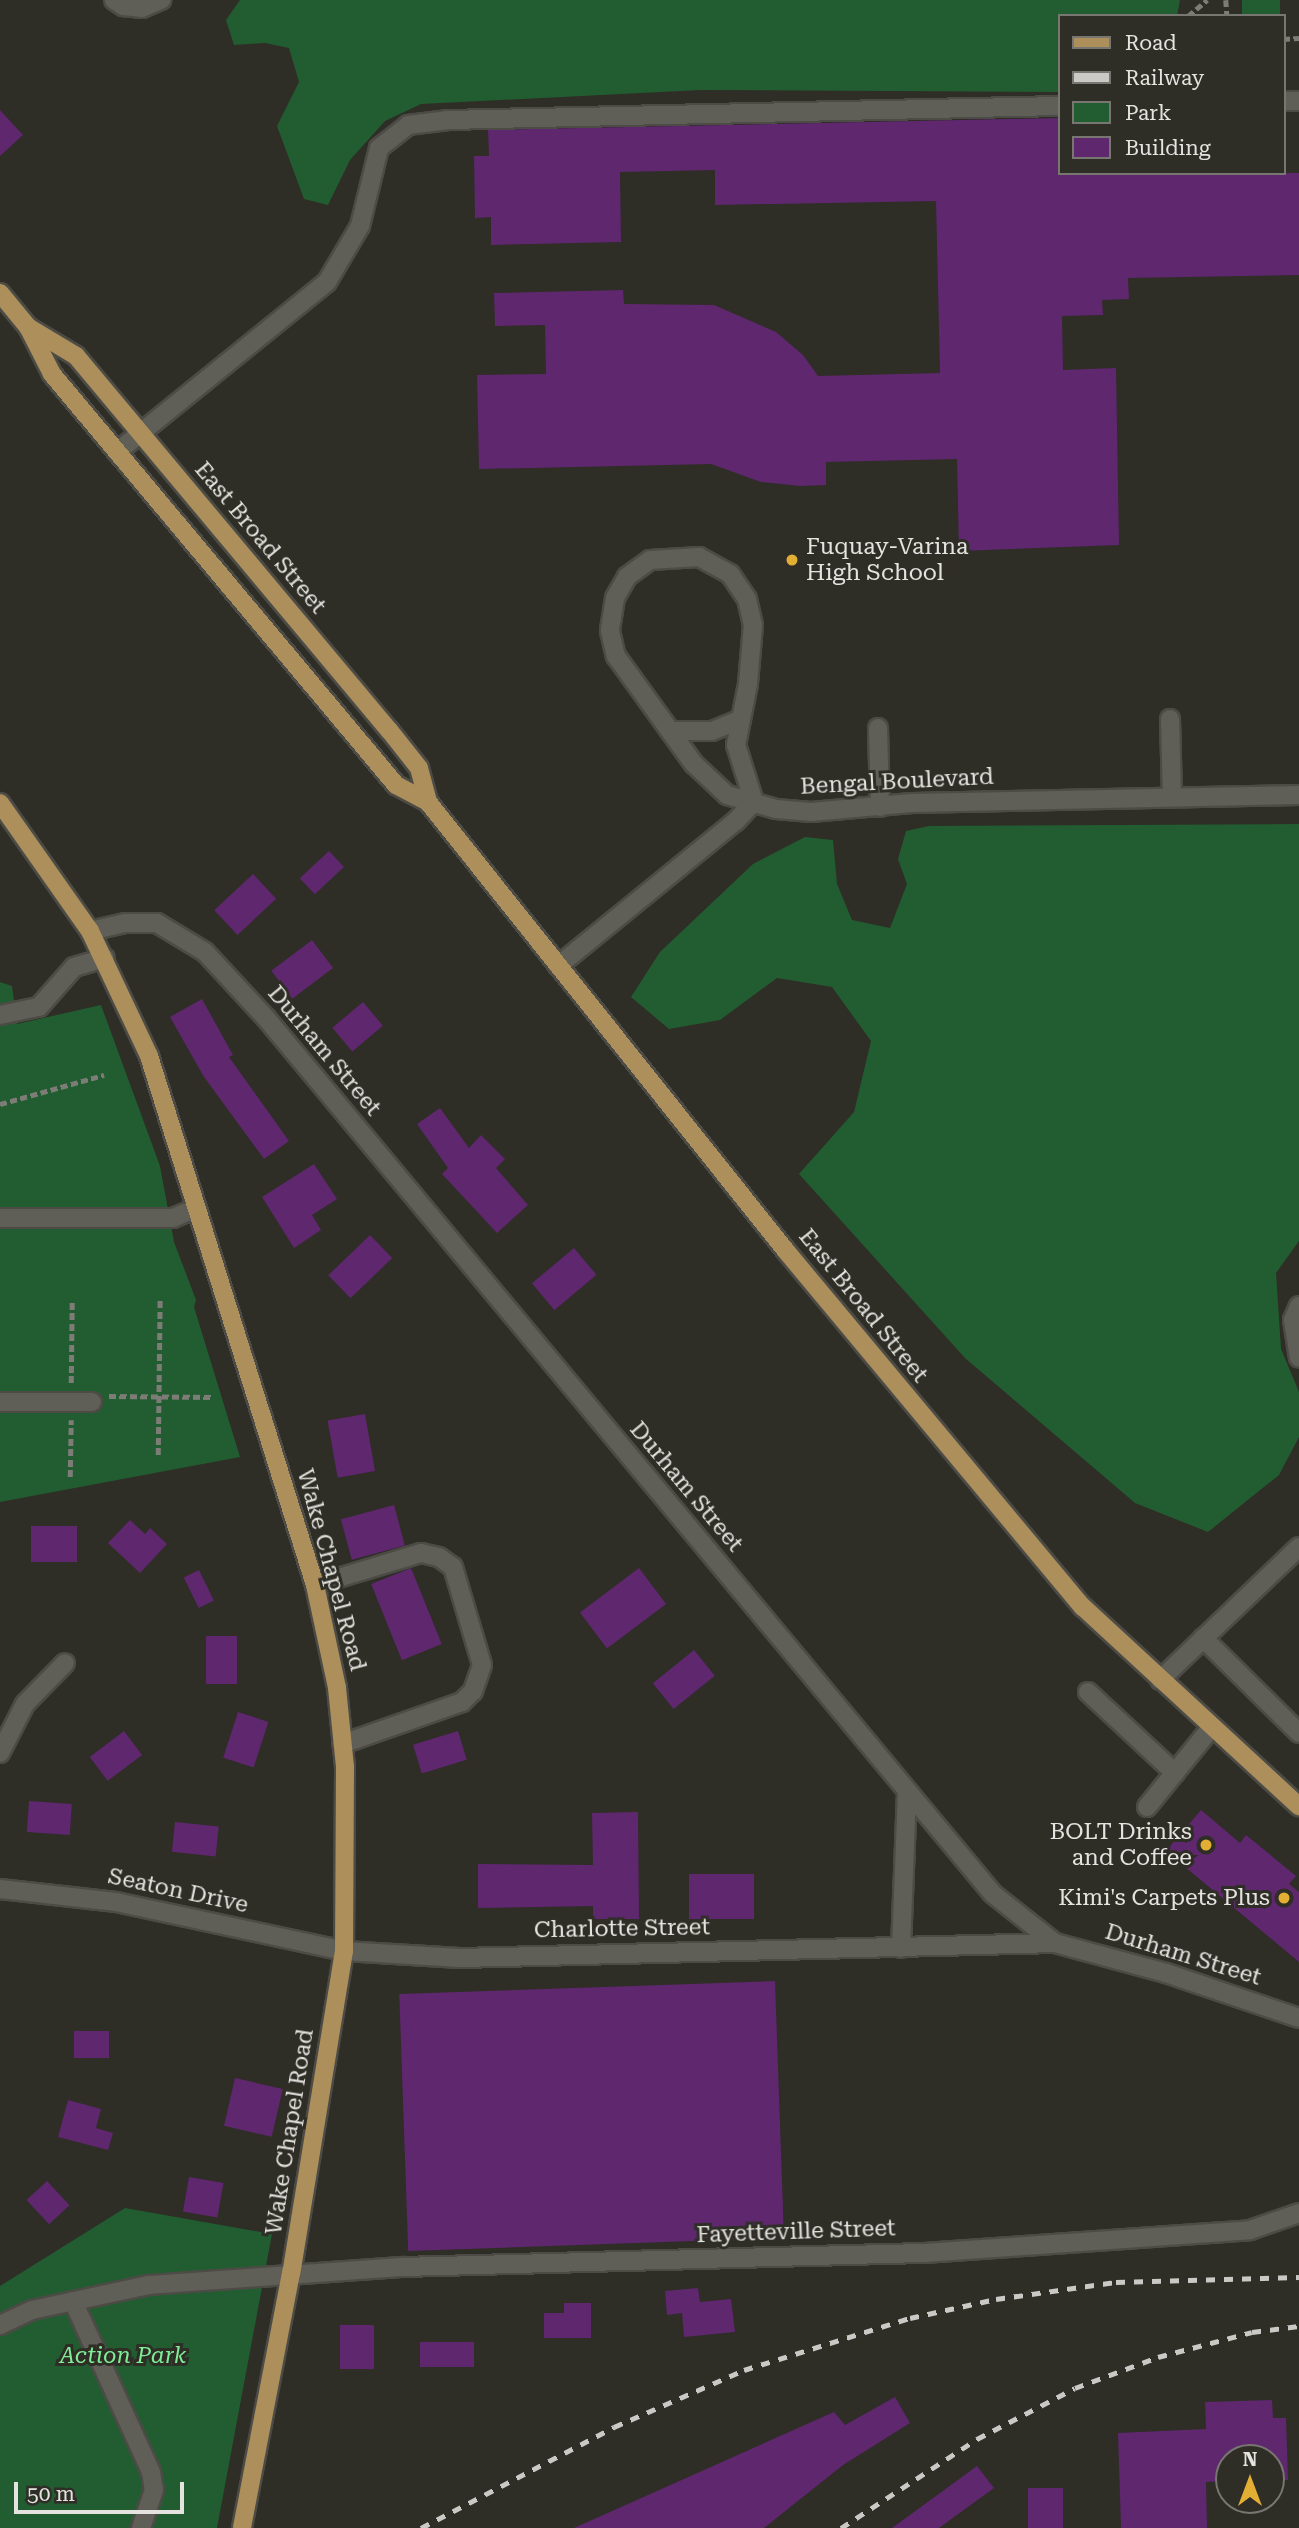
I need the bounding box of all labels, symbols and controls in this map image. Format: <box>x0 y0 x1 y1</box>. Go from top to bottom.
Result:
legend <box>1058 14 1285 175</box>
text: Road <box>1125 31 1177 55</box>
text: Railway <box>1125 66 1204 90</box>
text: Park <box>1125 101 1171 125</box>
text: Building <box>1125 136 1211 160</box>
street label: East Broad Street <box>188 456 332 620</box>
place label: Fuquay-Varina High School <box>806 533 969 587</box>
marker: Fuquay-Varina High School <box>784 552 800 568</box>
street label: Bengal Boulevard <box>799 763 995 801</box>
street label: Durham Street <box>261 980 387 1122</box>
street label: East Broad Street <box>793 1224 933 1388</box>
street label: Durham Street <box>623 1416 749 1558</box>
street label: Wake Chapel Road <box>291 1466 371 1674</box>
place label: BOLT Drinks and Coffee <box>1050 1818 1192 1872</box>
marker: BOLT Drinks and Coffee <box>1198 1837 1214 1853</box>
street label: Seaton Drive <box>105 1863 251 1919</box>
place label: Kimi's Carpets Plus <box>1058 1884 1270 1912</box>
marker: Kimi's Carpets Plus <box>1276 1890 1292 1906</box>
street label: Charlotte Street <box>534 1914 710 1944</box>
street label: Durham Street <box>1102 1918 1264 1992</box>
street label: Wake Chapel Road <box>260 2027 320 2237</box>
street label: Fayetteville Street <box>696 2215 896 2249</box>
park label: Action Park <box>60 2342 186 2370</box>
north arrow <box>1215 2444 1285 2514</box>
text: N <box>1243 2448 1257 2471</box>
scale bar <box>18 2468 187 2512</box>
text: 50 m <box>27 2482 75 2506</box>

